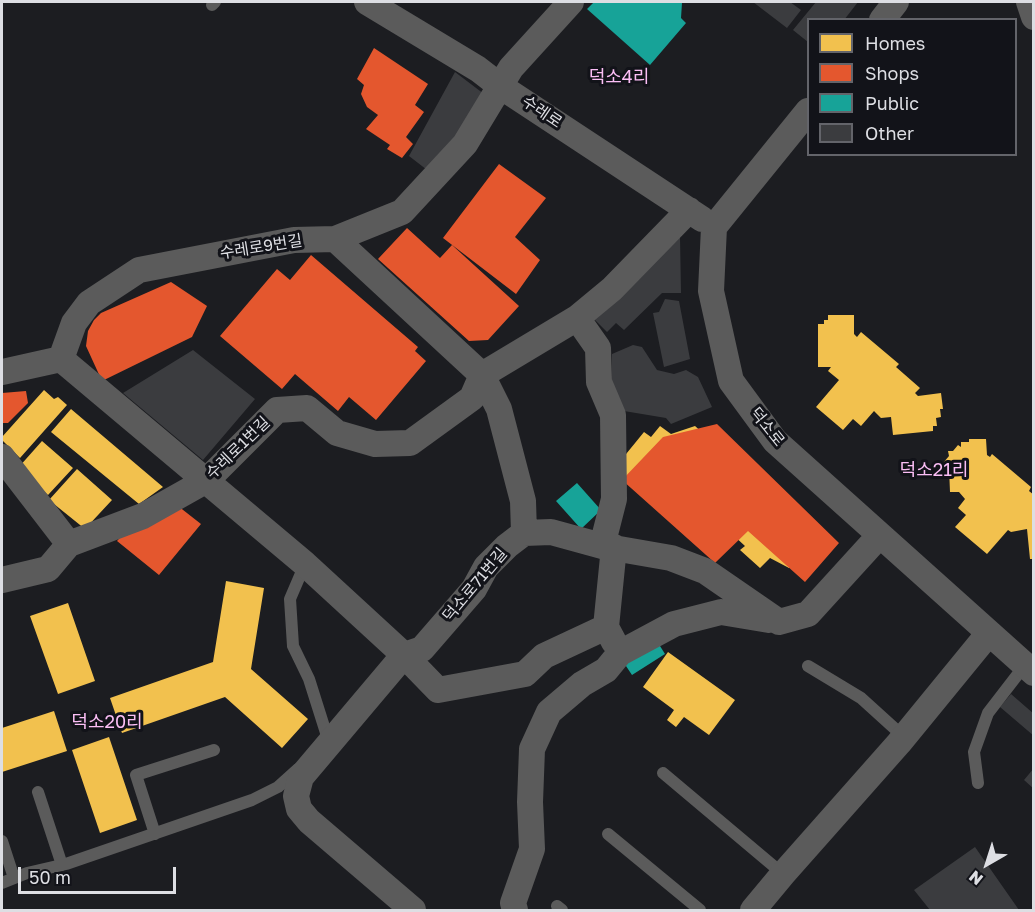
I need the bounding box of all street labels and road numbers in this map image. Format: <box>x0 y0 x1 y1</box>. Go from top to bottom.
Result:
street label: 수레로 <box>518 92 566 132</box>
street label: 수레로9번길 <box>218 231 304 263</box>
street label: 덕소로 <box>746 404 788 450</box>
street label: 수레로1번길 <box>202 413 274 483</box>
street label: 덕소로71번길 <box>439 544 511 626</box>

